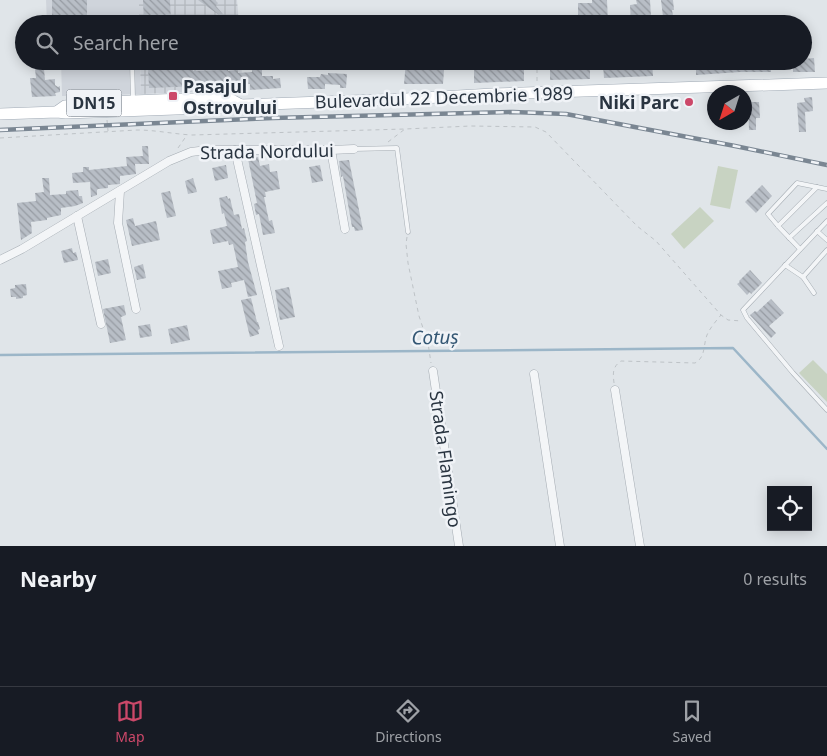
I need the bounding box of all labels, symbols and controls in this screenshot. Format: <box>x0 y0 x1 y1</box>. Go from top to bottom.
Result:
search box <box>15 15 812 70</box>
icon: search <box>33 29 61 57</box>
text: Search here <box>73 30 179 56</box>
place label: Pasajul Ostrovului <box>183 74 277 119</box>
street label: Bulevardul 22 Decembrie 1989 <box>314 80 574 114</box>
north arrow <box>707 85 752 130</box>
road number: DN15 <box>66 90 122 116</box>
marker: Pasajul Ostrovului <box>167 90 179 102</box>
place label: Niki Parc <box>599 90 679 114</box>
marker: Niki Parc <box>683 96 695 108</box>
street label: Strada Nordului <box>200 138 334 164</box>
water label: Cotuș <box>411 324 459 350</box>
street label: Strada Flamingo <box>425 389 467 529</box>
map controls <box>767 486 812 531</box>
button: locate <box>767 486 812 531</box>
text: Nearby <box>20 565 96 593</box>
text: 0 results <box>743 568 807 590</box>
tab: Map <box>115 697 145 746</box>
tab: Directions <box>375 697 442 746</box>
tab: Saved <box>672 697 712 746</box>

